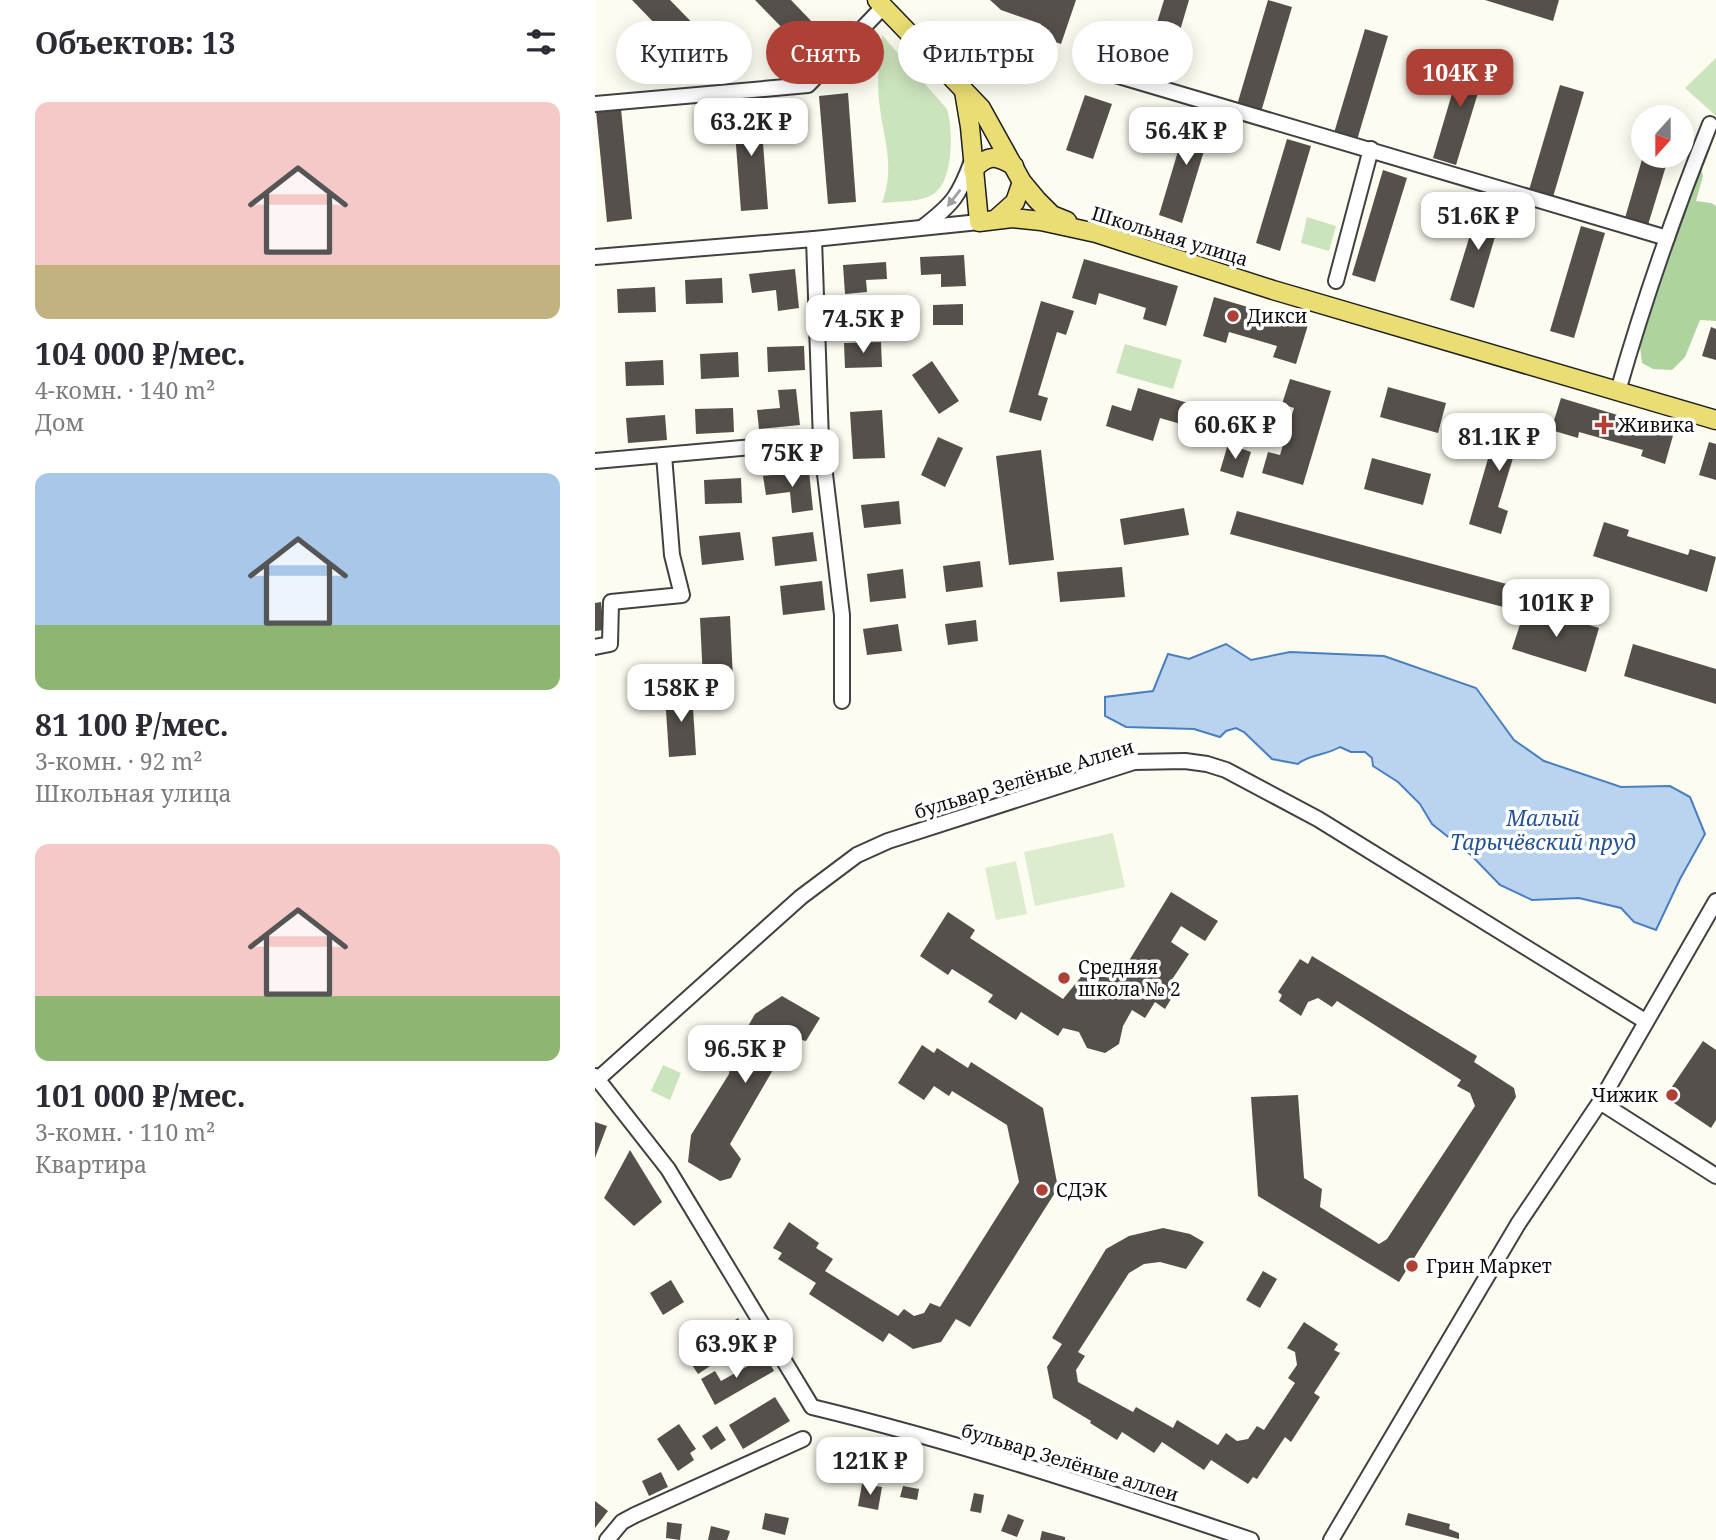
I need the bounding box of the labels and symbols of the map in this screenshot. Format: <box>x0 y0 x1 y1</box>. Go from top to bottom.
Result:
pin: 104K ₽ <box>1403 50 1517 109</box>
pin: 63.2K ₽ <box>686 99 816 158</box>
north arrow <box>1631 105 1694 168</box>
pin: 56.4K ₽ <box>1121 108 1251 167</box>
one-way arrow <box>947 189 962 207</box>
pin: 51.6K ₽ <box>1413 192 1543 252</box>
street label: Школьная улица <box>1089 200 1251 272</box>
pin: 74.5K ₽ <box>798 296 928 355</box>
place label: Дикси <box>1247 303 1308 329</box>
marker: Дикси <box>1225 308 1241 324</box>
pin: 60.6K ₽ <box>1170 402 1300 461</box>
place label: Живика <box>1617 412 1695 438</box>
pin: 81.1K ₽ <box>1434 414 1564 473</box>
marker: Живика <box>1596 417 1612 433</box>
pin: 75K ₽ <box>743 430 841 489</box>
pin: 101K ₽ <box>1499 580 1613 639</box>
pin: 158K ₽ <box>624 664 738 724</box>
street label: бульвар Зелёные Аллеи <box>911 733 1137 825</box>
water label: Малый Тарычёвский пруд <box>1450 804 1636 856</box>
place label: Средняя школа № 2 <box>1078 954 1181 1002</box>
marker: Средняя школа № 2 <box>1056 970 1072 986</box>
pin: 96.5K ₽ <box>680 1026 810 1085</box>
place label: Чижик <box>1592 1082 1659 1108</box>
marker: Чижик <box>1664 1087 1680 1103</box>
place label: СДЭК <box>1056 1177 1108 1203</box>
marker: СДЭК <box>1034 1182 1050 1198</box>
place label: Грин Маркет <box>1426 1253 1552 1279</box>
marker: Грин Маркет <box>1404 1258 1420 1274</box>
pin: 63.9K ₽ <box>671 1320 801 1380</box>
street label: бульвар Зелёные аллеи <box>958 1417 1182 1508</box>
pin: 121K ₽ <box>813 1438 927 1497</box>

